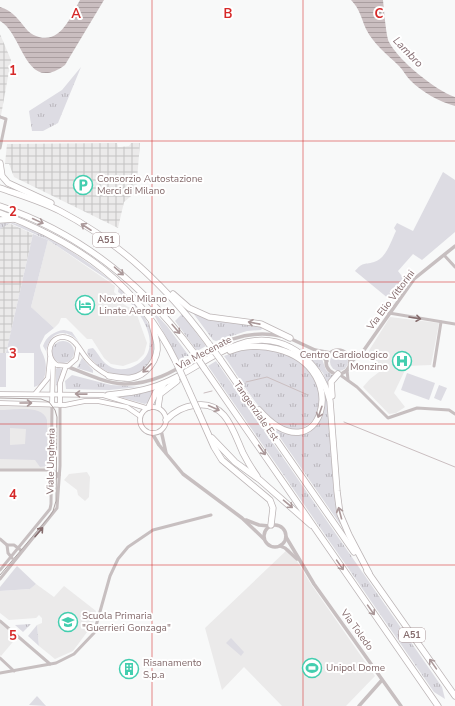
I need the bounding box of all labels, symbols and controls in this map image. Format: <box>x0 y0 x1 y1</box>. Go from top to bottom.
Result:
text: A <box>71 5 81 23</box>
text: B <box>224 5 233 23</box>
text: C <box>375 5 384 23</box>
water label: Lambro <box>390 33 426 71</box>
text: 1 <box>9 62 17 80</box>
place label: Consorzio Autostazione Merci di Milano <box>97 172 203 198</box>
parking icon: Consorzio Autostazione Merci di Milano <box>72 174 94 196</box>
text: 2 <box>9 203 17 221</box>
one-way arrow <box>32 218 44 226</box>
one-way arrow <box>80 222 91 231</box>
road number: A51 <box>93 233 119 247</box>
one-way arrow <box>113 266 124 275</box>
street label: Via Elio Vittorini <box>363 267 418 334</box>
place label: Novotel Milano Linate Aeroporto <box>99 292 175 318</box>
hotel icon: Novotel Milano Linate Aeroporto <box>74 294 96 316</box>
one-way arrow <box>408 314 421 322</box>
one-way arrow <box>248 318 261 326</box>
one-way arrow <box>172 324 181 335</box>
street label: Via Mecenate <box>173 333 234 374</box>
text: 3 <box>9 345 17 363</box>
place label: Centro Cardiologico Monzino <box>300 348 388 374</box>
hospital icon: Centro Cardiologico Monzino <box>391 350 413 372</box>
one-way arrow <box>143 362 153 372</box>
street label: Tangenziale Est <box>230 378 282 444</box>
one-way arrow <box>75 390 88 398</box>
one-way arrow <box>19 399 32 407</box>
one-way arrow <box>208 405 220 412</box>
one-way arrow <box>316 405 324 417</box>
street label: Viale Ungheria <box>43 428 59 495</box>
one-way arrow <box>258 445 266 456</box>
text: 4 <box>9 486 17 504</box>
one-way arrow <box>283 499 294 508</box>
one-way arrow <box>336 507 344 520</box>
one-way arrow <box>35 526 44 537</box>
one-way arrow <box>336 559 344 570</box>
one-way arrow <box>367 604 375 615</box>
street label: Via Toledo <box>337 606 377 654</box>
place label: Scuola Primaria "Guerrieri Gonzaga" <box>82 609 171 635</box>
school or university icon: Scuola Primaria "Guerrieri Gonzaga" <box>57 611 79 633</box>
text: 5 <box>9 627 17 645</box>
road number: A51 <box>399 628 425 642</box>
place label: Risanamento S.p.a <box>143 656 202 682</box>
sports icon: Unipol Dome <box>301 657 323 679</box>
building icon: Risanamento S.p.a <box>118 658 140 680</box>
one-way arrow <box>429 659 437 670</box>
place label: Unipol Dome <box>326 661 385 675</box>

